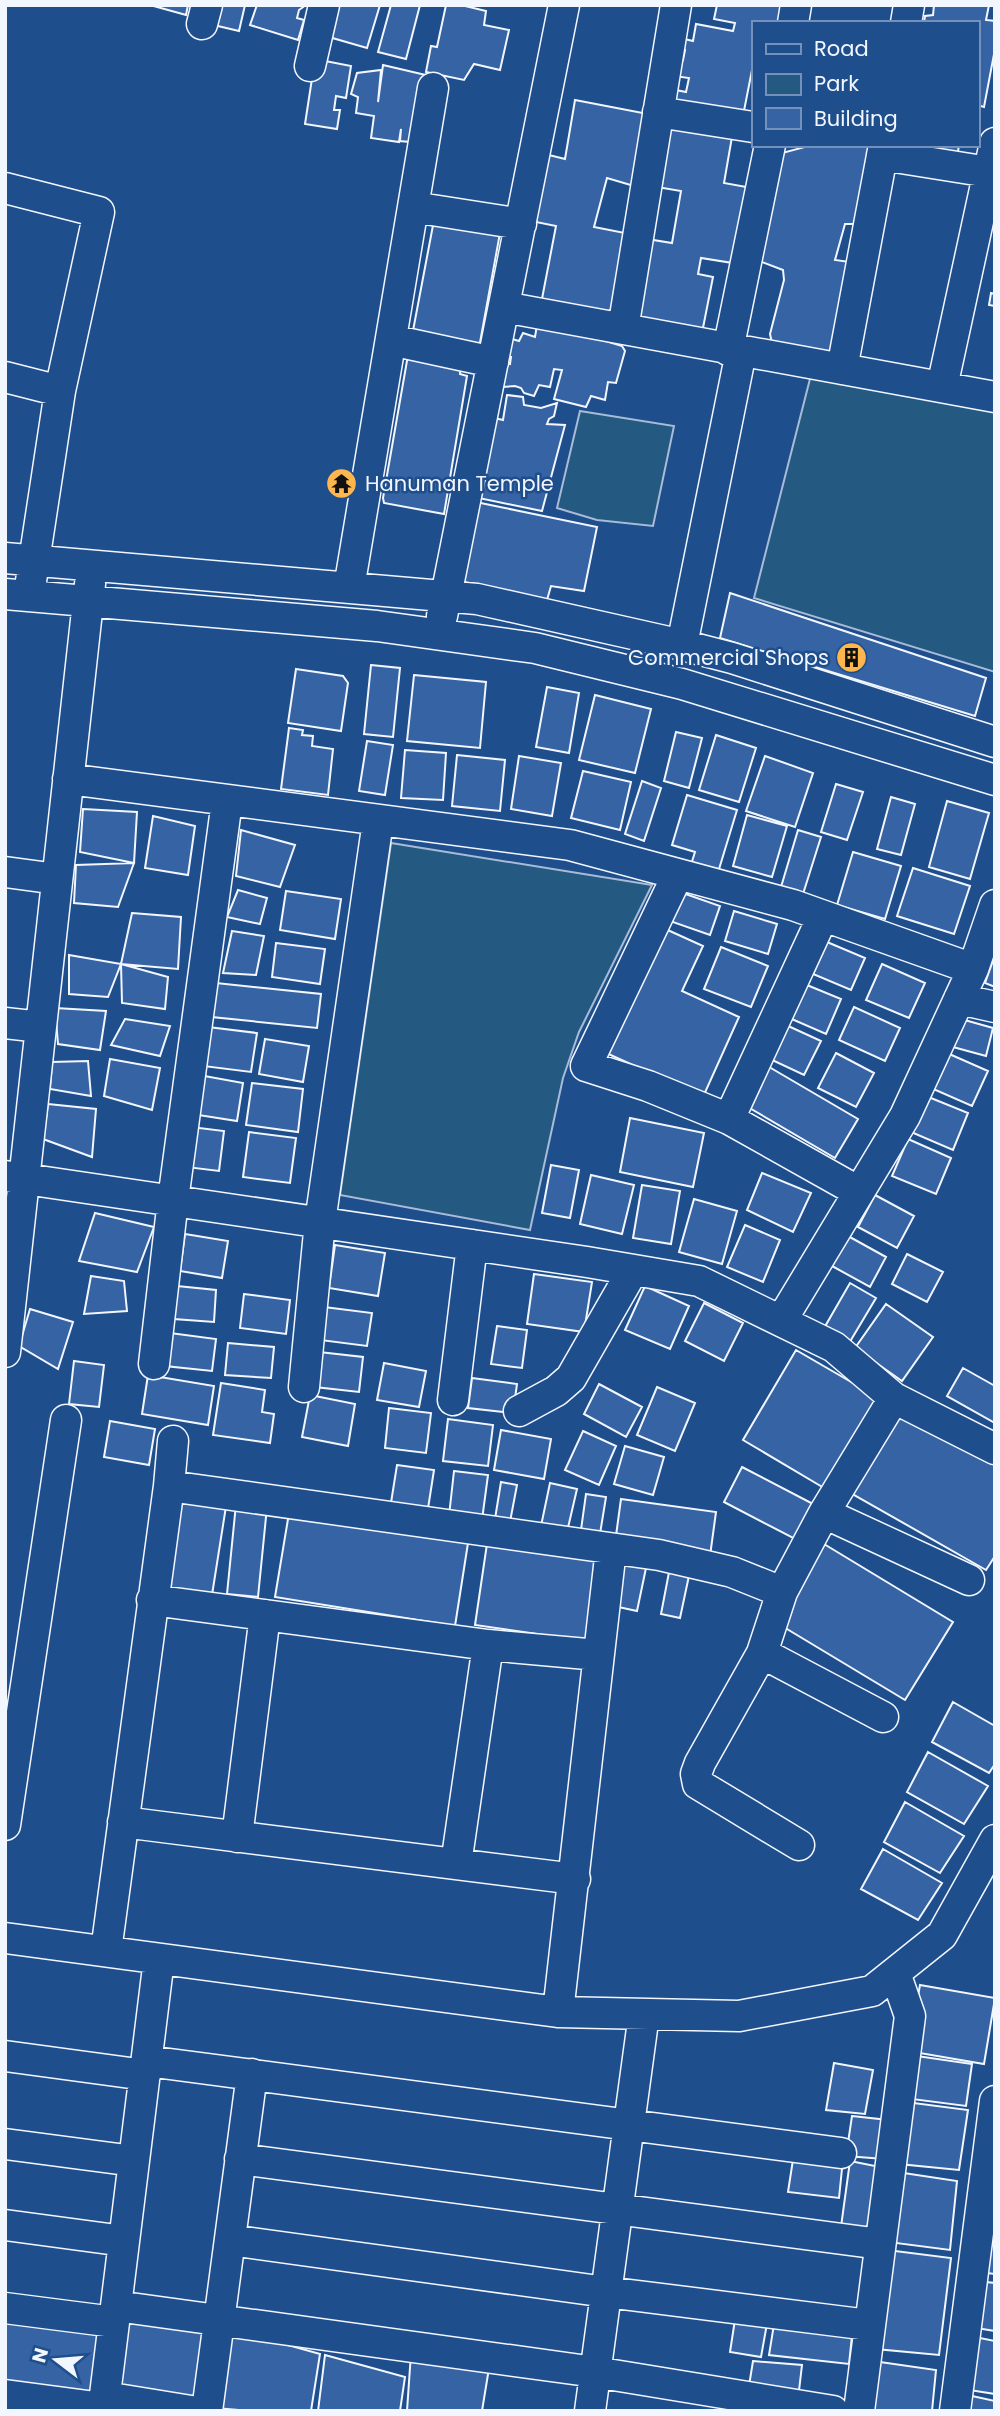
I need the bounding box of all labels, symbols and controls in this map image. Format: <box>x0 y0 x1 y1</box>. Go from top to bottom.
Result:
legend <box>752 21 979 147</box>
text: Road <box>814 34 869 63</box>
text: Park <box>814 69 859 98</box>
text: Building <box>814 104 898 133</box>
temple icon: Hanuman Temple <box>325 466 359 500</box>
place label: Hanuman Temple <box>365 469 554 498</box>
building icon: Commercial Shops <box>835 640 869 674</box>
place label: Commercial Shops <box>628 643 829 672</box>
north arrow <box>21 2325 91 2395</box>
text: N <box>25 2345 55 2366</box>

